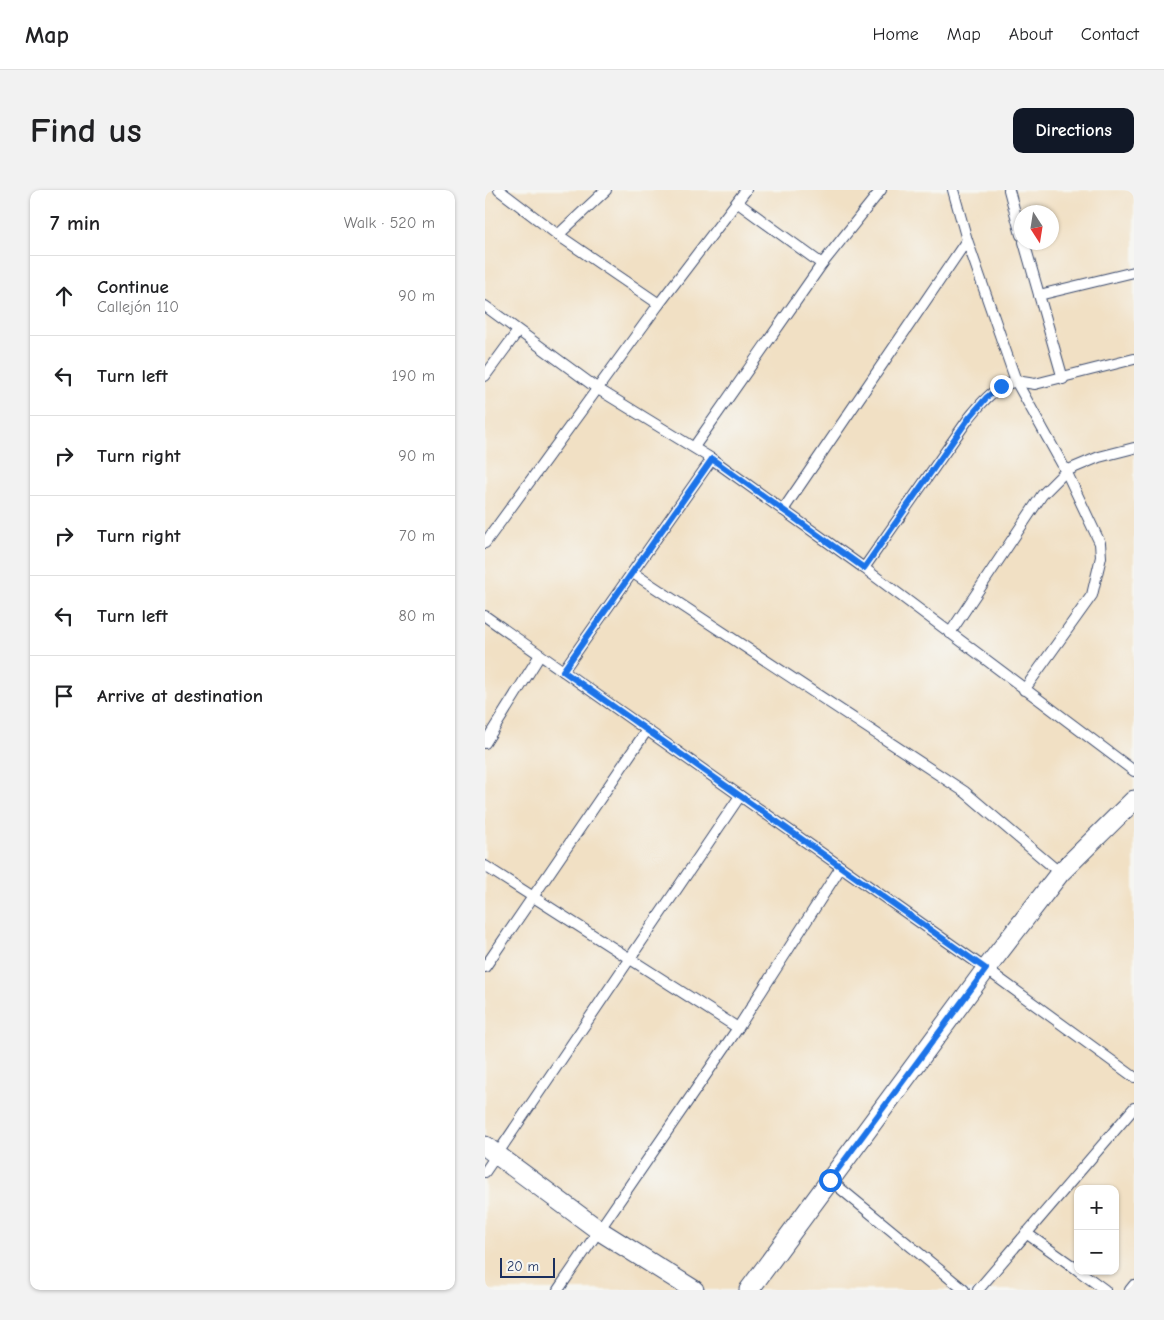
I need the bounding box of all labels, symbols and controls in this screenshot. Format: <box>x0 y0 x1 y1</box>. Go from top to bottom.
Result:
text: Map <box>25 21 69 49</box>
text: Home <box>872 24 919 45</box>
text: Map <box>947 24 981 45</box>
text: About <box>1009 24 1053 45</box>
text: Contact <box>1081 24 1139 45</box>
button: Directions <box>1013 108 1134 153</box>
text: Find us <box>30 110 142 151</box>
north arrow <box>1014 205 1059 250</box>
text: 7 min <box>50 211 100 235</box>
text: Walk · 520 m <box>344 214 435 232</box>
text: Continue <box>97 276 169 298</box>
icon: ahead <box>50 282 78 310</box>
text: 90 m <box>398 287 435 305</box>
text: Callejón 110 <box>97 298 179 316</box>
icon: left <box>50 362 78 390</box>
text: Turn left <box>97 365 168 387</box>
text: 190 m <box>392 367 435 385</box>
route end <box>990 375 1013 398</box>
icon: right <box>50 442 78 470</box>
text: Turn right <box>97 445 181 467</box>
text: 90 m <box>398 447 435 465</box>
icon: right <box>50 522 78 550</box>
text: Turn right <box>97 525 181 547</box>
text: 70 m <box>399 527 435 545</box>
icon: left <box>50 602 78 630</box>
text: Turn left <box>97 605 168 627</box>
text: 80 m <box>398 607 435 625</box>
icon: arrive <box>50 682 78 710</box>
text: Arrive at destination <box>97 685 263 707</box>
route start <box>819 1169 842 1192</box>
map controls <box>1074 1185 1119 1275</box>
button: + <box>1074 1185 1119 1230</box>
button: − <box>1074 1230 1119 1275</box>
scale bar <box>500 1255 555 1278</box>
text: 20 m <box>507 1258 539 1275</box>

